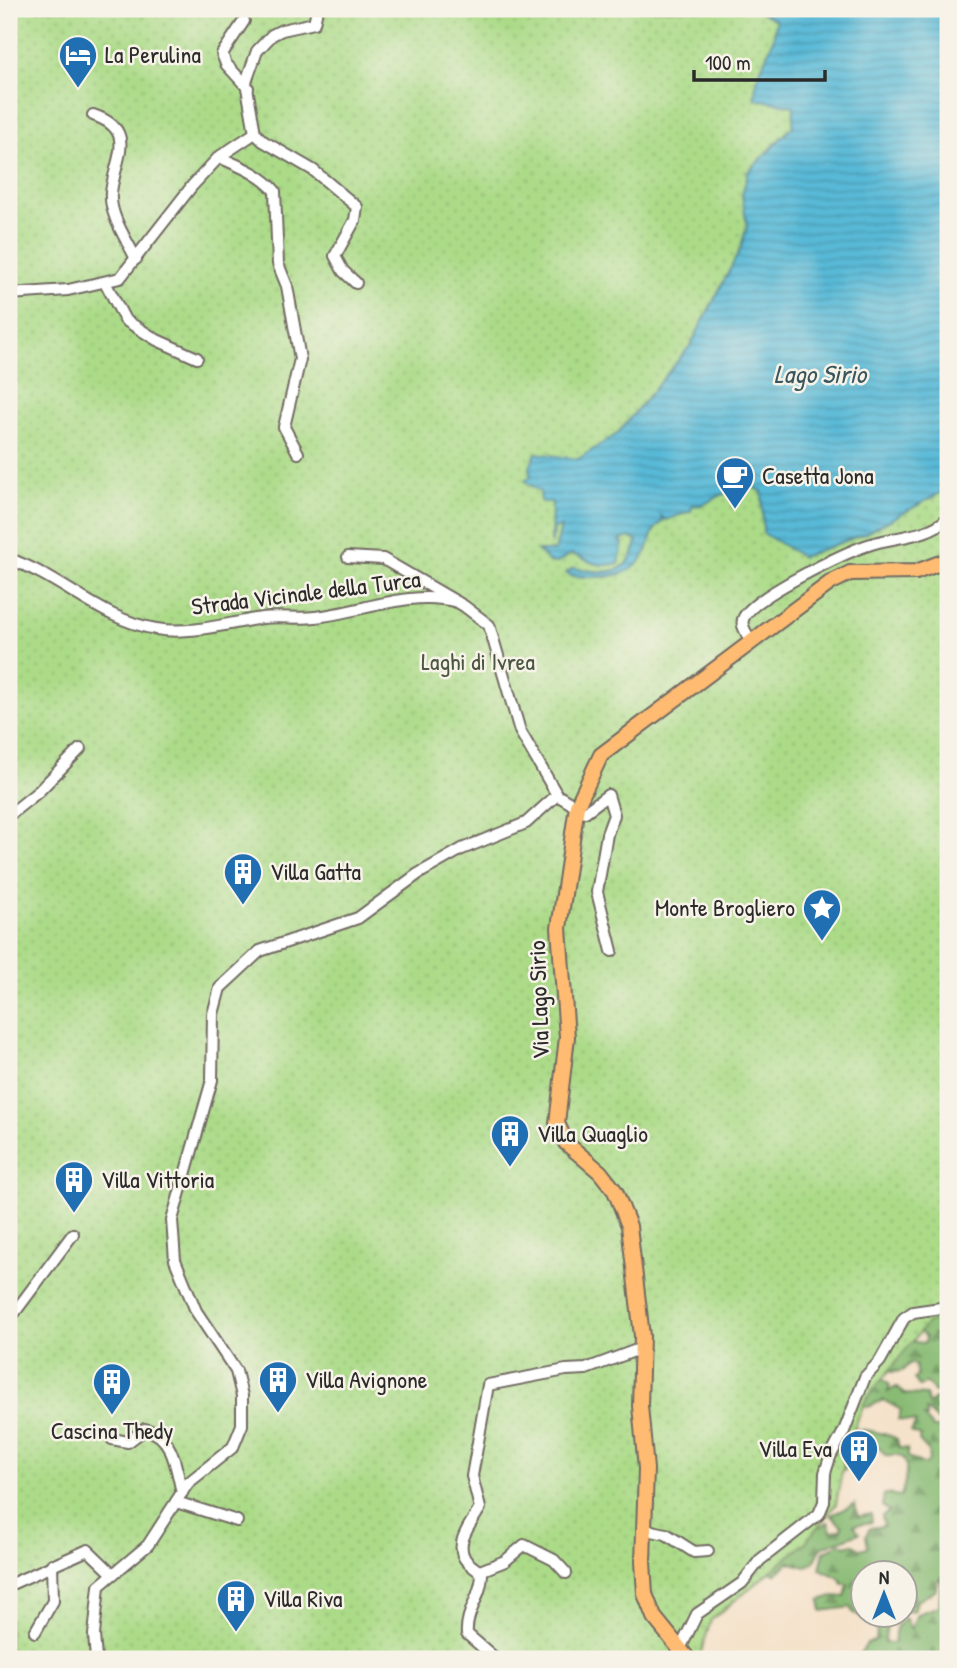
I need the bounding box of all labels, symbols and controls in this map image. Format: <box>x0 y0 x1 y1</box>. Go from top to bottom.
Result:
hotel icon: La Perulina <box>57 34 99 89</box>
place label: La Perulina <box>105 38 201 70</box>
scale bar <box>694 38 826 82</box>
text: 100 m <box>705 48 751 77</box>
water label: Lago Sirio <box>774 356 868 392</box>
cafe icon: Casetta Jona <box>714 455 756 510</box>
place label: Casetta Jona <box>762 459 874 491</box>
street label: Strada Vicinale della Turca <box>190 562 422 622</box>
park label: Laghi di Ivrea <box>421 645 535 677</box>
building icon: Villa Gatta <box>222 851 264 906</box>
place label: Villa Gatta <box>270 855 361 887</box>
place icon: Monte Brogliero <box>801 887 843 942</box>
place label: Monte Brogliero <box>655 891 795 923</box>
street label: Via Lago Sirio <box>520 940 556 1060</box>
building icon: Villa Quaglio <box>489 1113 531 1168</box>
place label: Villa Quaglio <box>537 1117 648 1149</box>
building icon: Villa Vittoria <box>53 1159 95 1214</box>
place label: Villa Vittoria <box>101 1163 214 1195</box>
building icon: Villa Avignone <box>257 1359 299 1414</box>
building icon: Cascina Thedy <box>91 1361 133 1416</box>
place label: Villa Avignone <box>305 1363 428 1395</box>
place label: Cascina Thedy <box>51 1414 173 1446</box>
building icon: Villa Eva <box>838 1428 880 1483</box>
place label: Villa Eva <box>758 1432 832 1464</box>
north arrow <box>848 1560 918 1630</box>
text: N <box>879 1564 889 1590</box>
building icon: Villa Riva <box>215 1578 257 1633</box>
place label: Villa Riva <box>263 1582 342 1614</box>

